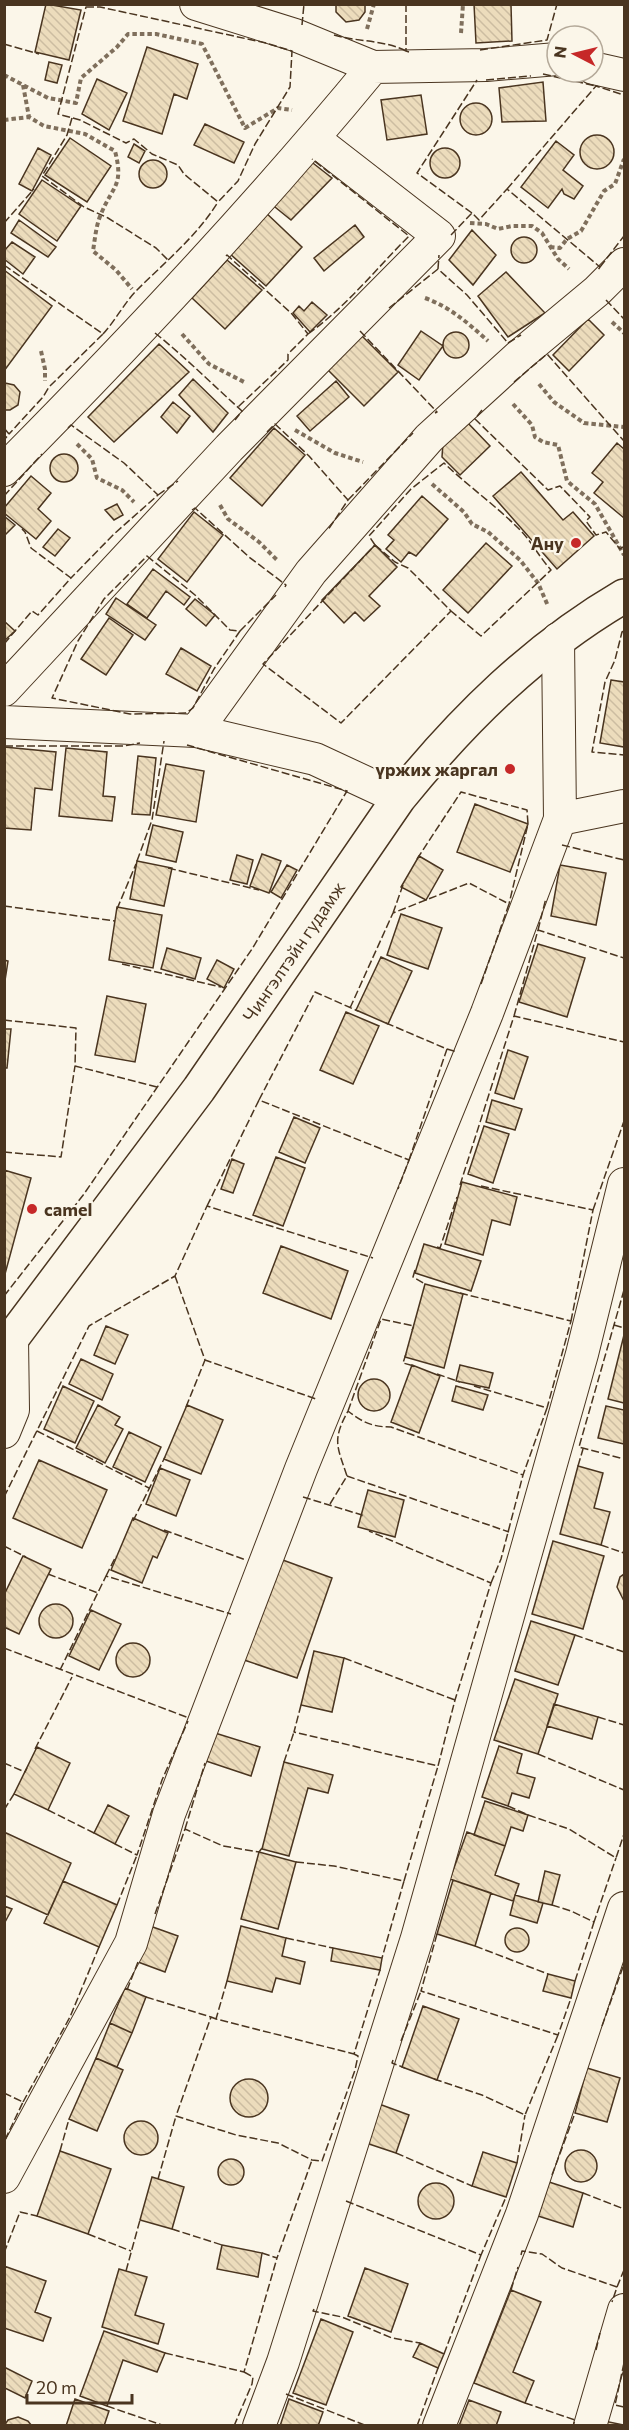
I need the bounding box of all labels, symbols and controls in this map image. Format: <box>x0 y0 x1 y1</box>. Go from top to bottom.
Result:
north arrow <box>545 24 605 84</box>
text: N <box>549 45 570 59</box>
place label: Ану <box>531 532 564 554</box>
marker: Ану <box>569 536 583 550</box>
place label: үржих жаргал <box>375 758 498 780</box>
marker: үржих жаргал <box>503 762 517 776</box>
street label: Чингэлтэйн гудамж <box>238 877 349 1026</box>
place label: camel <box>44 1198 92 1220</box>
marker: camel <box>25 1202 39 1216</box>
scale bar <box>27 2367 132 2405</box>
text: 20 m <box>36 2376 77 2398</box>

